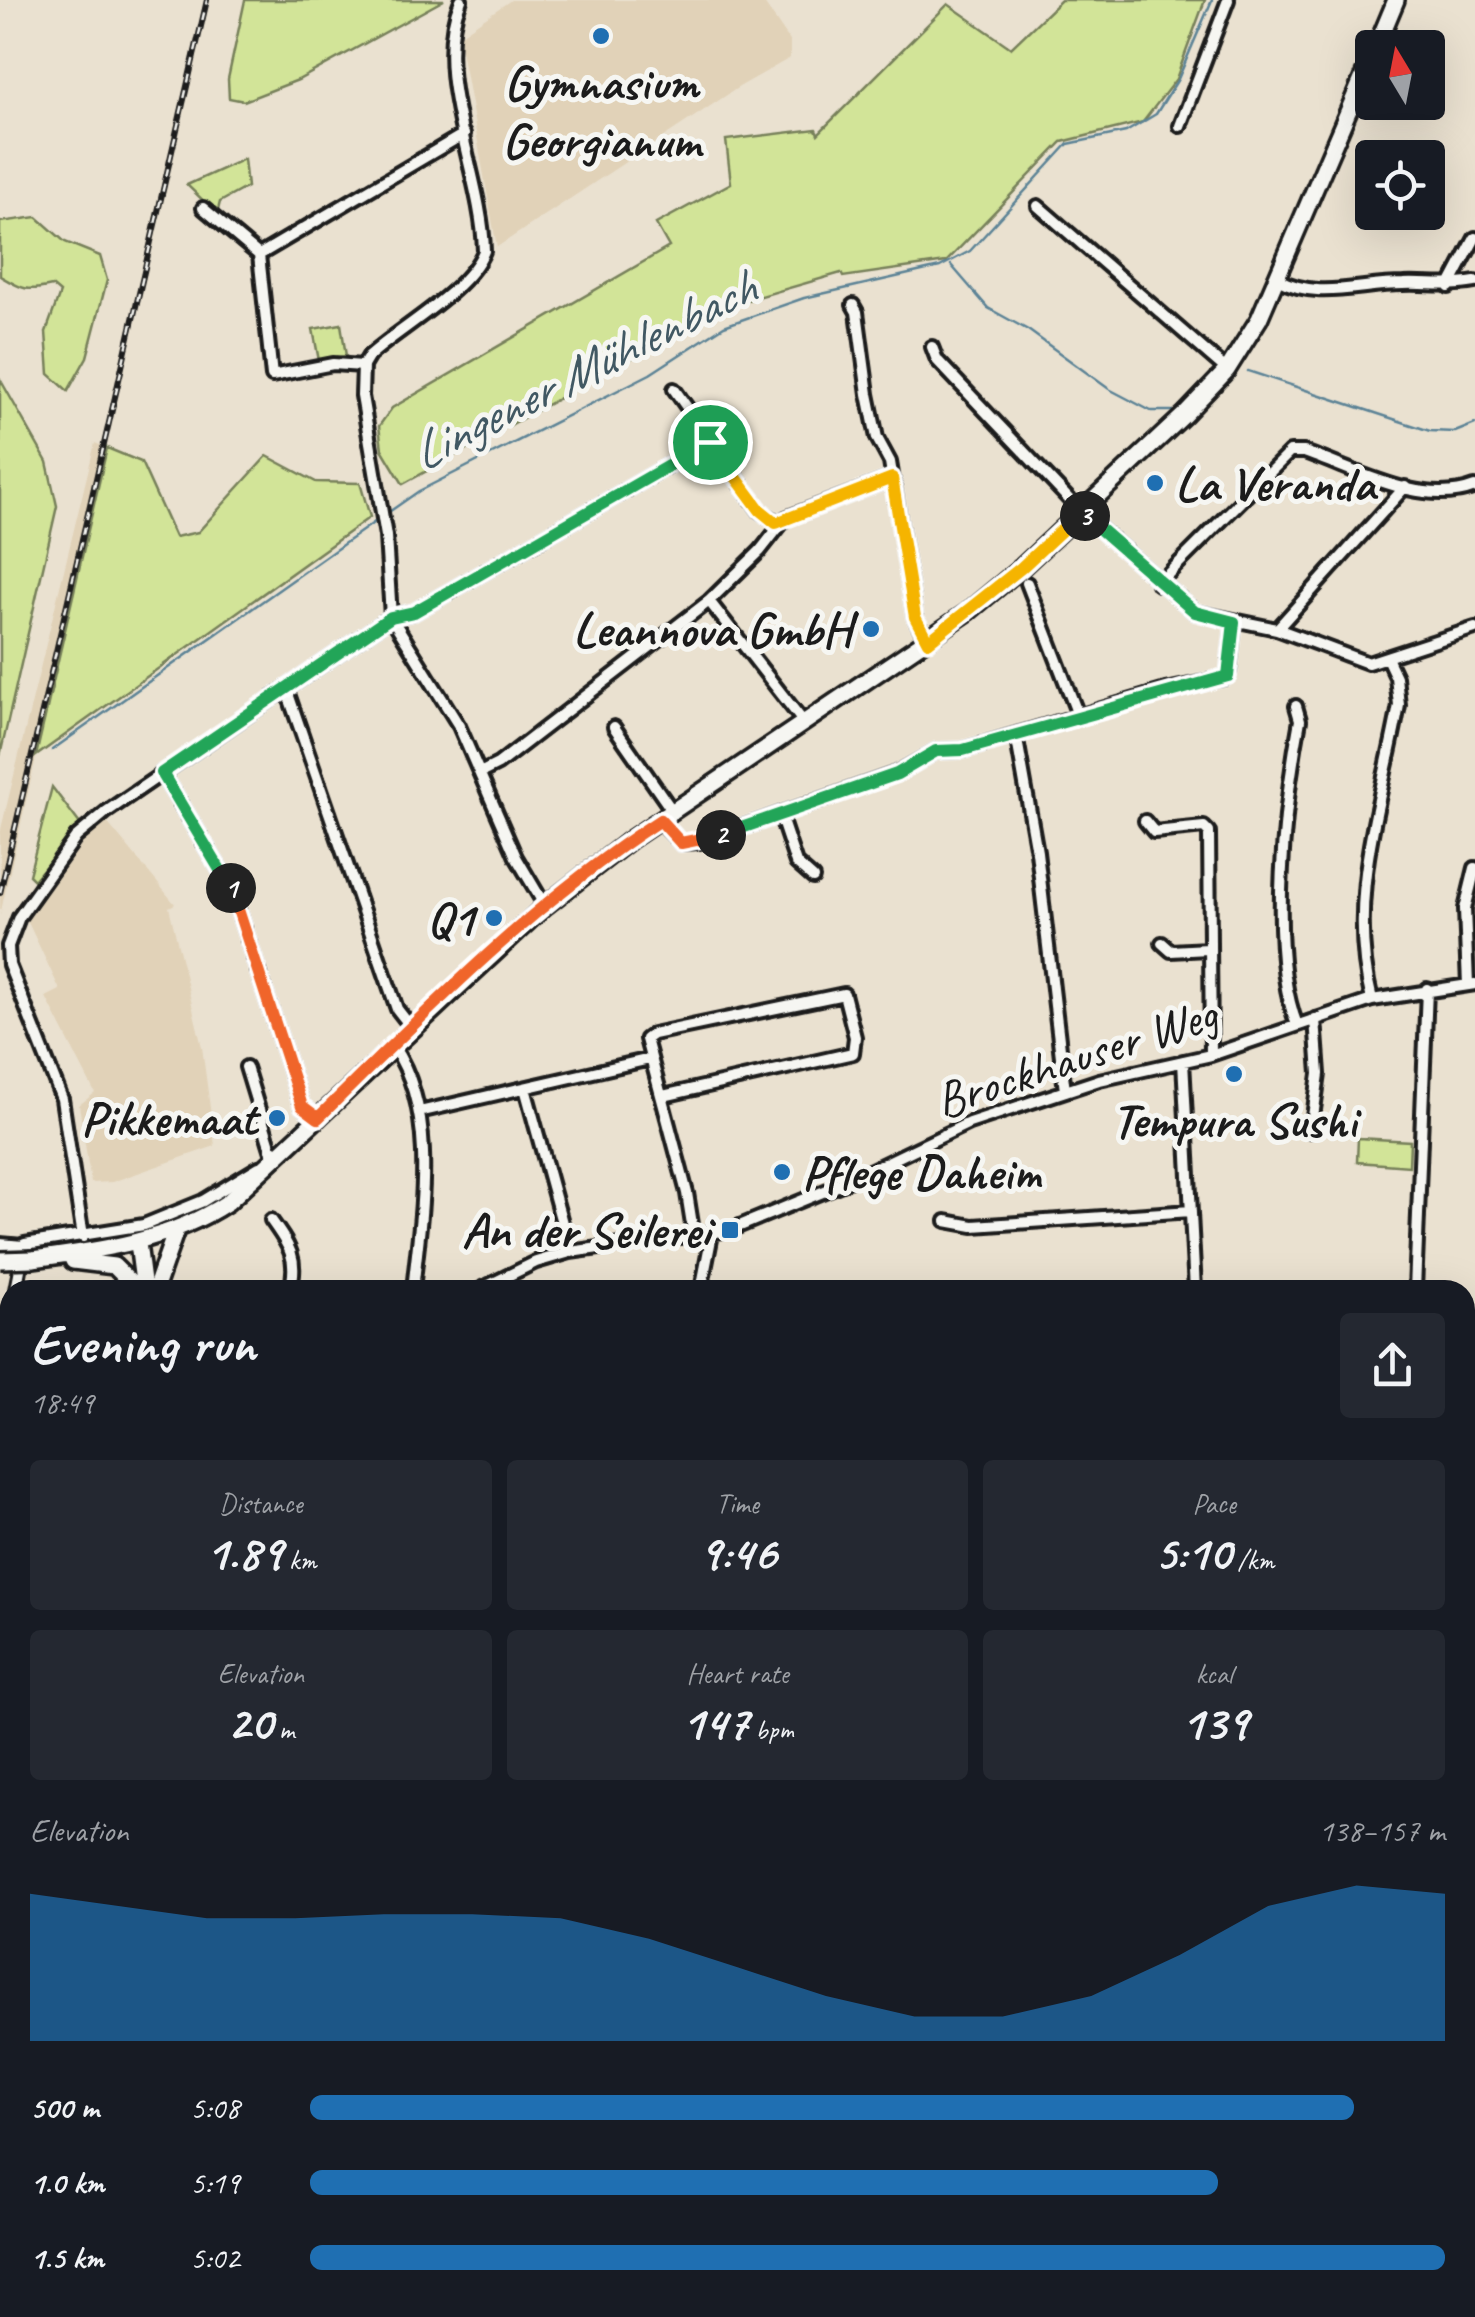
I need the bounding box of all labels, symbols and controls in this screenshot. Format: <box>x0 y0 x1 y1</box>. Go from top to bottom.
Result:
marker: Gymnasium Georgianum <box>590 25 612 47</box>
north arrow <box>1355 30 1445 120</box>
map controls <box>1355 30 1445 230</box>
place label: Gymnasium Georgianum <box>502 51 704 172</box>
button: locate <box>1355 140 1445 230</box>
water label: Lingener Mühlenbach <box>400 253 769 485</box>
pin <box>668 400 753 485</box>
icon: arrive <box>683 415 738 470</box>
place label: La Veranda <box>1175 452 1378 515</box>
marker: La Veranda <box>1144 472 1166 494</box>
pin: 3 <box>1060 491 1110 541</box>
text: 3 <box>1079 498 1091 533</box>
place label: Leannova GmbH <box>573 598 859 661</box>
marker: Leannova GmbH <box>860 618 882 640</box>
pin: 2 <box>696 810 746 860</box>
text: 2 <box>715 817 727 852</box>
pin: 1 <box>206 863 256 913</box>
text: 1 <box>225 870 237 905</box>
place label: Q1 <box>427 887 479 950</box>
marker: Q1 <box>483 907 505 929</box>
street label: Brockhauser Weg <box>927 981 1227 1132</box>
marker: Tempura Sushi <box>1223 1063 1245 1085</box>
place label: Pikkemaat <box>81 1087 261 1150</box>
place label: Tempura Sushi <box>1112 1089 1363 1152</box>
marker: Pikkemaat <box>266 1107 288 1129</box>
place label: Pflege Daheim <box>802 1141 1043 1204</box>
marker: Pflege Daheim <box>771 1161 793 1183</box>
place label: An der Seilerei <box>462 1199 716 1262</box>
marker: An der Seilerei <box>719 1219 741 1241</box>
text: Evening run <box>30 1309 255 1379</box>
button: share <box>1340 1313 1445 1418</box>
text: 18:49 <box>30 1382 94 1423</box>
text: Distance <box>219 1486 303 1521</box>
text: Time <box>716 1486 759 1521</box>
text: Pace <box>1193 1486 1236 1521</box>
text: 1.89 <box>205 1521 282 1584</box>
text: 9:46 <box>699 1521 776 1584</box>
text: 5:10 <box>1154 1521 1231 1584</box>
text: km <box>282 1542 316 1577</box>
text: /km <box>1231 1542 1274 1577</box>
text: Elevation <box>218 1656 304 1691</box>
text: Heart rate <box>686 1656 789 1691</box>
text: kcal <box>1196 1656 1233 1691</box>
text: 20 <box>227 1691 272 1754</box>
text: 147 <box>681 1691 749 1754</box>
text: 139 <box>1181 1691 1248 1754</box>
text: m <box>272 1712 295 1747</box>
text: bpm <box>749 1712 794 1747</box>
text: Elevation <box>30 1810 128 1851</box>
text: 138–157 m <box>1319 1810 1445 1851</box>
text: 500 m <box>30 2087 99 2128</box>
text: 5:08 <box>190 2087 240 2128</box>
text: 1.0 km <box>30 2162 104 2203</box>
text: 5:19 <box>190 2162 240 2203</box>
text: 1.5 km <box>30 2237 104 2278</box>
text: 5:02 <box>190 2237 240 2278</box>

